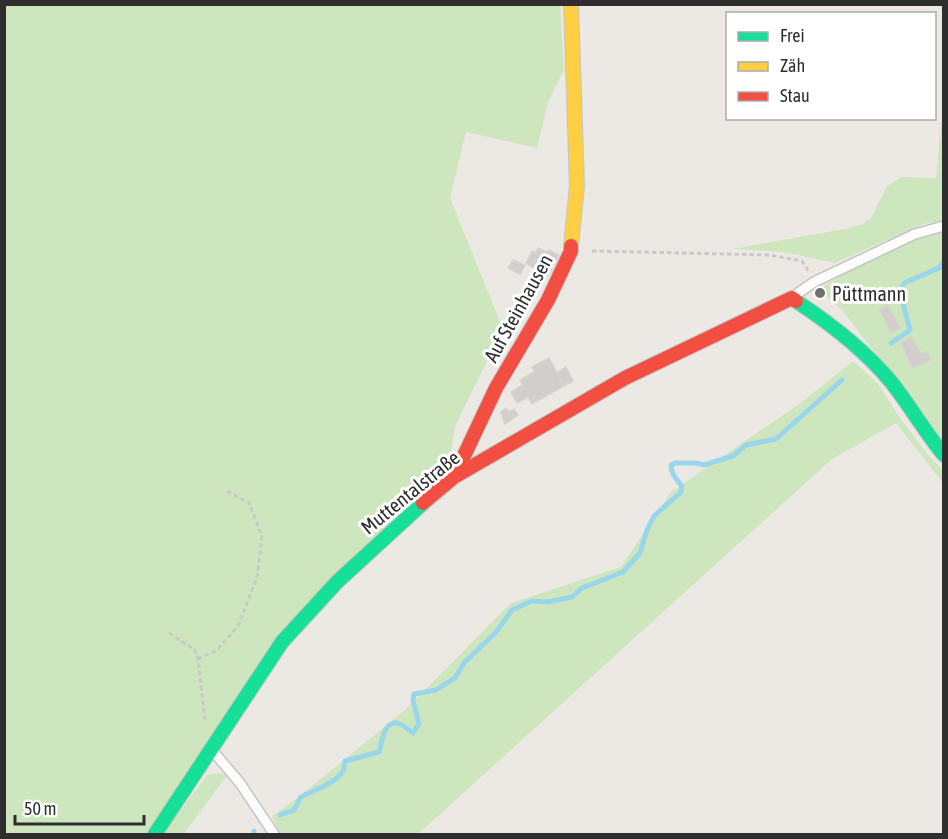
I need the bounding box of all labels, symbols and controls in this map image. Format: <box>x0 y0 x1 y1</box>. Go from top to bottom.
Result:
legend <box>726 12 936 120</box>
text: Frei <box>780 25 805 46</box>
text: Zäh <box>780 55 805 76</box>
text: Stau <box>780 85 810 106</box>
street label: Auf Steinhausen <box>479 250 557 366</box>
place label: Püttmann <box>832 282 906 305</box>
marker: Püttmann <box>813 286 827 300</box>
street label: Muttentalstraße <box>356 445 464 539</box>
scale bar <box>15 788 144 826</box>
text: 50 m <box>24 798 56 819</box>

